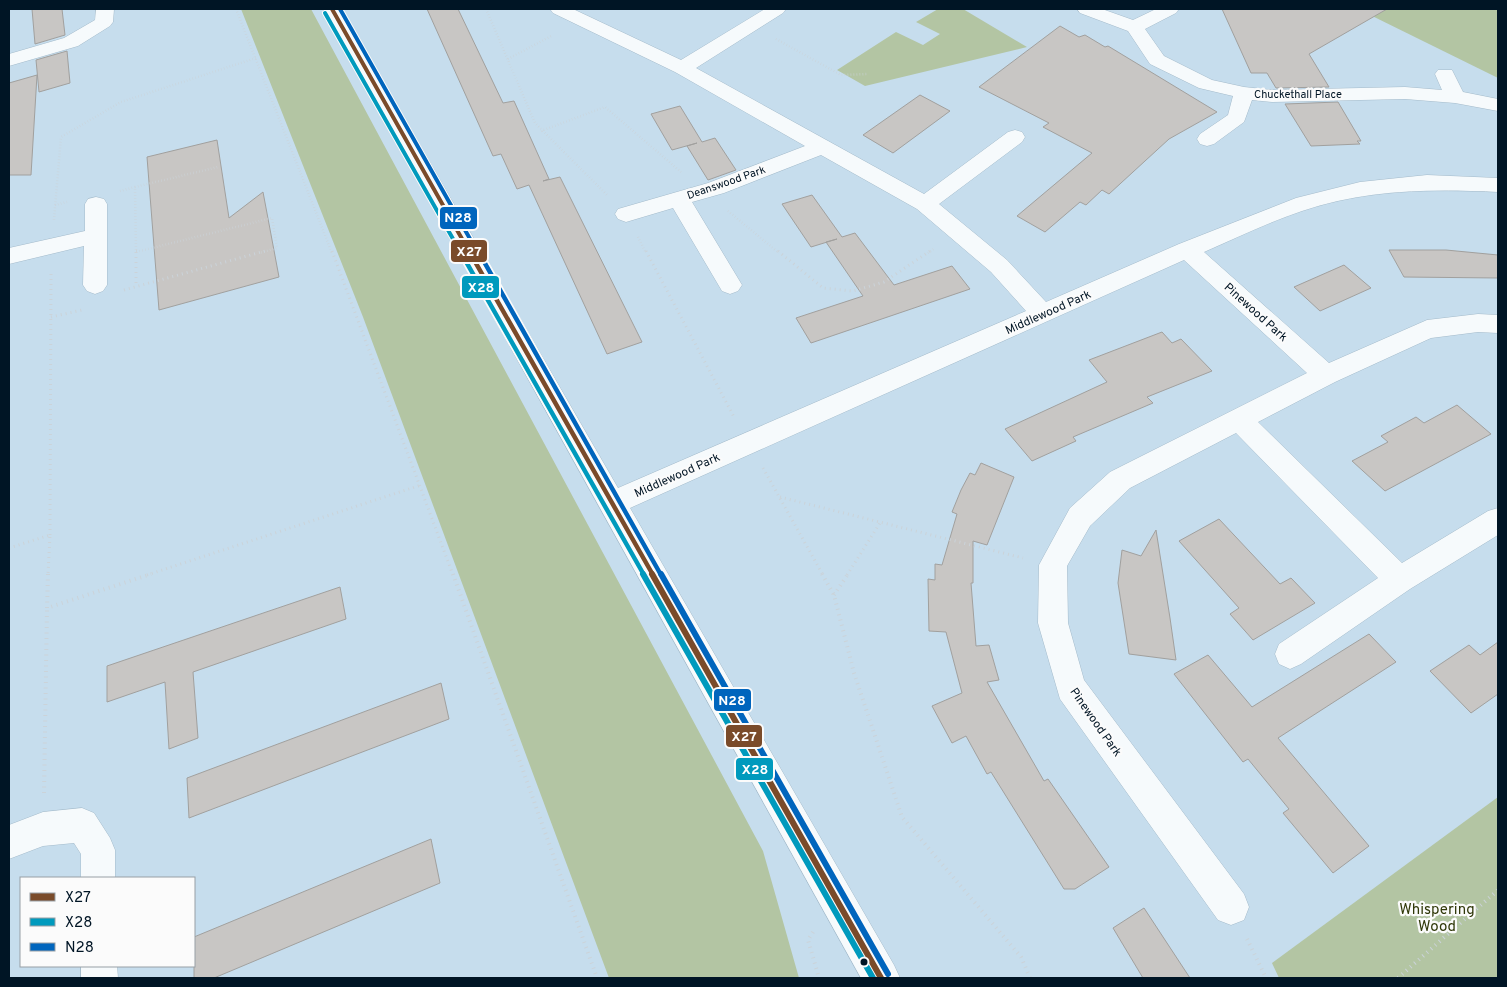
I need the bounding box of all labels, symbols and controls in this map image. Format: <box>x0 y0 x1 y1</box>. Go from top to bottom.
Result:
street label: Chuckethall Place <box>1254 88 1342 102</box>
street label: Deanswood Park <box>685 163 768 203</box>
line badge: N28 <box>439 206 478 230</box>
text: N28 <box>444 210 472 227</box>
line badge: X27 <box>450 239 488 263</box>
text: X27 <box>456 244 482 261</box>
line badge: X28 <box>461 275 500 299</box>
text: X28 <box>468 280 494 297</box>
street label: Pinewood Park <box>1220 280 1291 346</box>
street label: Middlewood Park <box>1003 287 1094 339</box>
street label: Middlewood Park <box>632 450 723 502</box>
street label: Pinewood Park <box>1066 685 1125 760</box>
line badge: N28 <box>713 688 752 712</box>
text: N28 <box>718 693 746 710</box>
line badge: X27 <box>725 724 763 748</box>
text: X27 <box>731 729 757 746</box>
line badge: X28 <box>735 757 774 781</box>
text: X28 <box>742 762 768 779</box>
legend <box>20 877 195 967</box>
text: X27 <box>65 889 91 908</box>
park label: Whispering Wood <box>1399 901 1475 937</box>
text: X28 <box>65 914 92 933</box>
text: N28 <box>65 939 94 958</box>
unlabelled marker <box>859 957 869 967</box>

